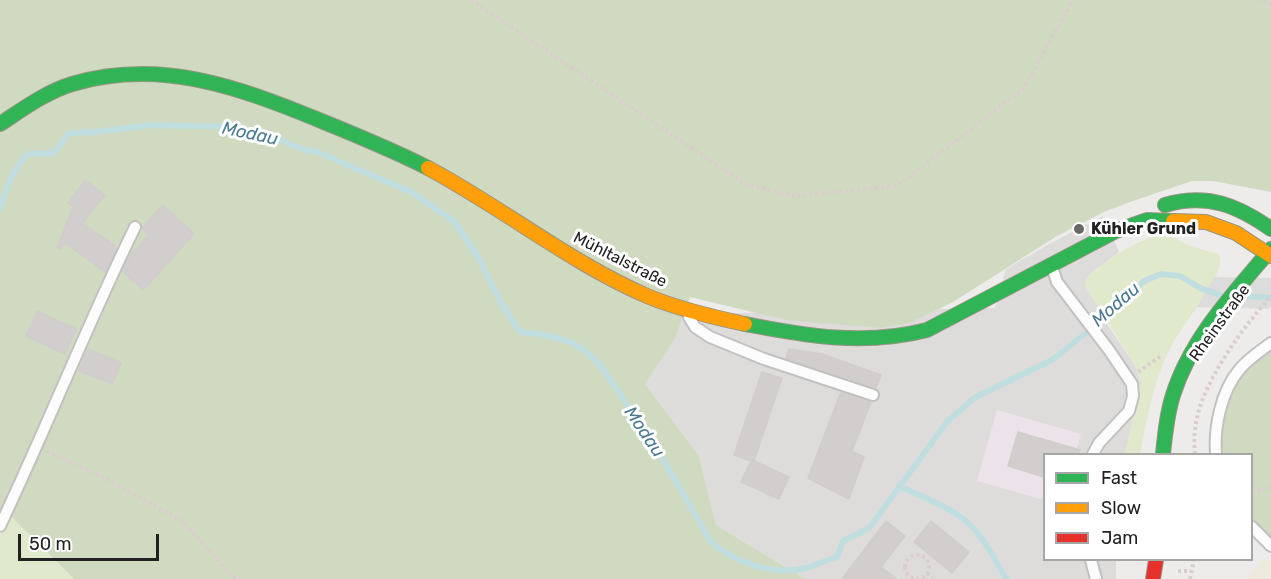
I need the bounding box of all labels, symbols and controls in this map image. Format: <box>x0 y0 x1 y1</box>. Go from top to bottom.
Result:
water label: Modau <box>220 118 280 150</box>
place label: Kühler Grund <box>1091 219 1196 239</box>
marker: Kühler Grund <box>1072 222 1086 236</box>
street label: Mühltalstraße <box>570 228 670 292</box>
water label: Modau <box>1088 278 1144 332</box>
street label: Rheinstraße <box>1186 281 1254 365</box>
water label: Modau <box>619 402 669 462</box>
legend <box>1043 453 1253 561</box>
text: Fast <box>1101 467 1137 489</box>
text: Slow <box>1101 497 1141 519</box>
scale bar <box>21 522 162 560</box>
text: Jam <box>1101 527 1138 549</box>
text: 50 m <box>29 533 72 555</box>

